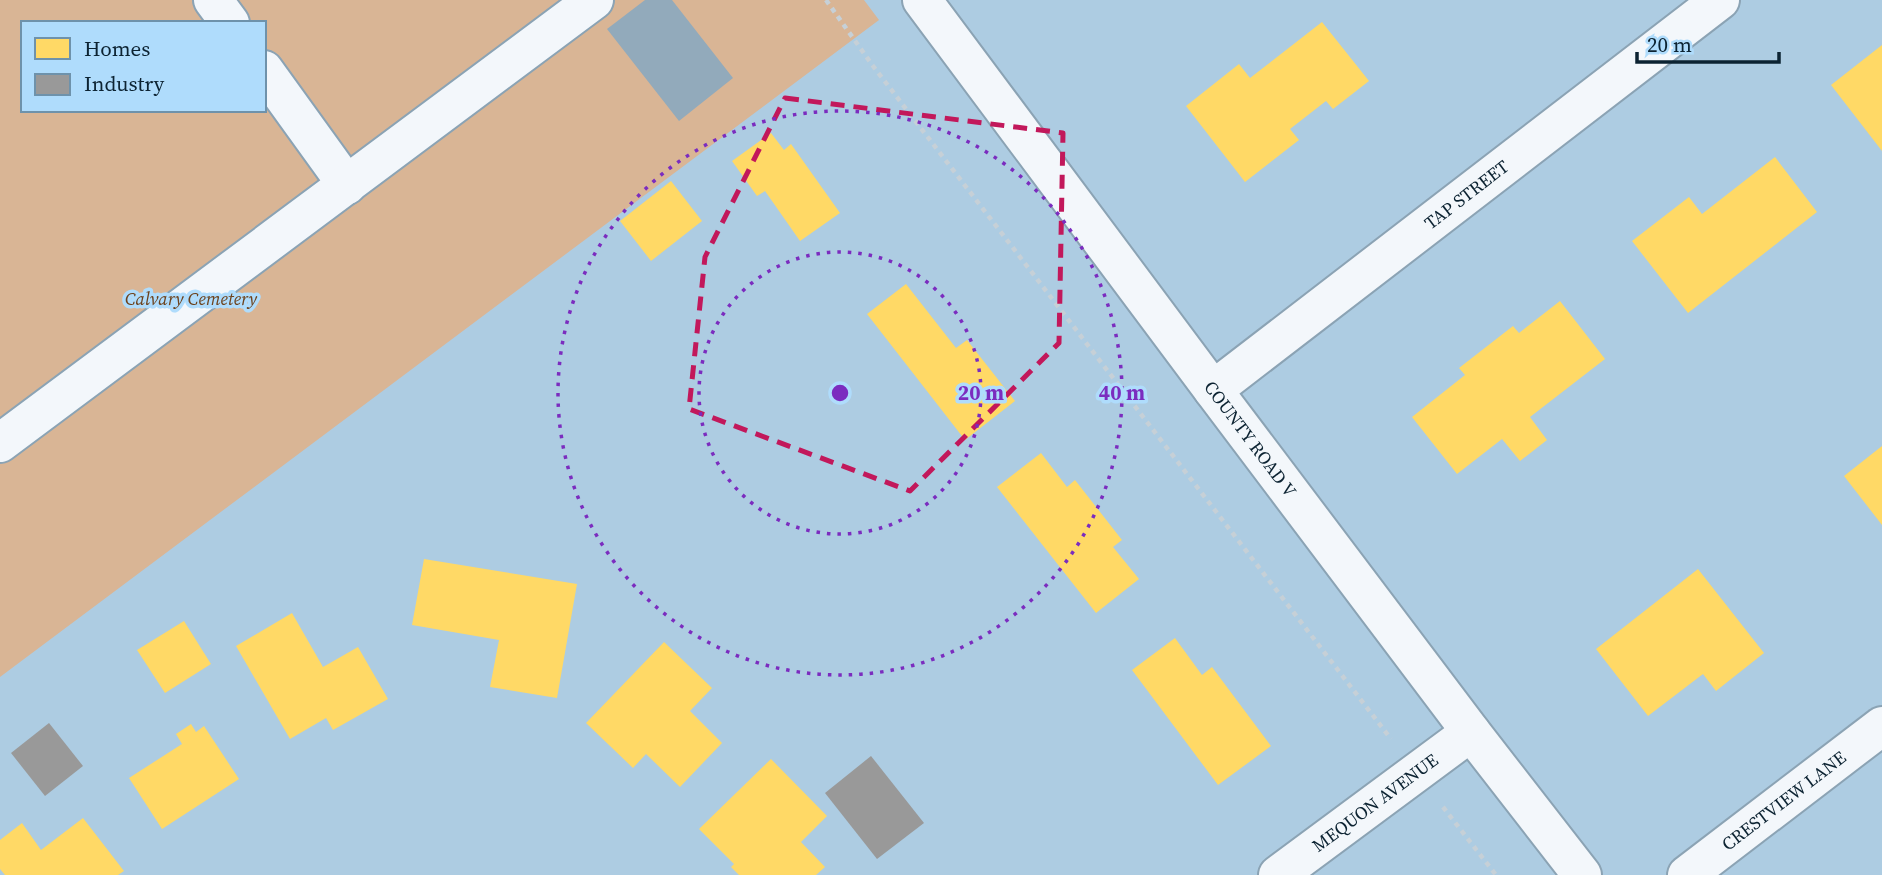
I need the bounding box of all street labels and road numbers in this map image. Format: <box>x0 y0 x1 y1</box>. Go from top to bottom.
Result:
street label: TAP STREET <box>1419 154 1514 235</box>
street label: COUNTY ROAD V <box>1198 376 1302 502</box>
street label: CRESTVIEW LANE <box>1716 745 1851 856</box>
street label: MEQUON AVENUE <box>1307 747 1443 858</box>

